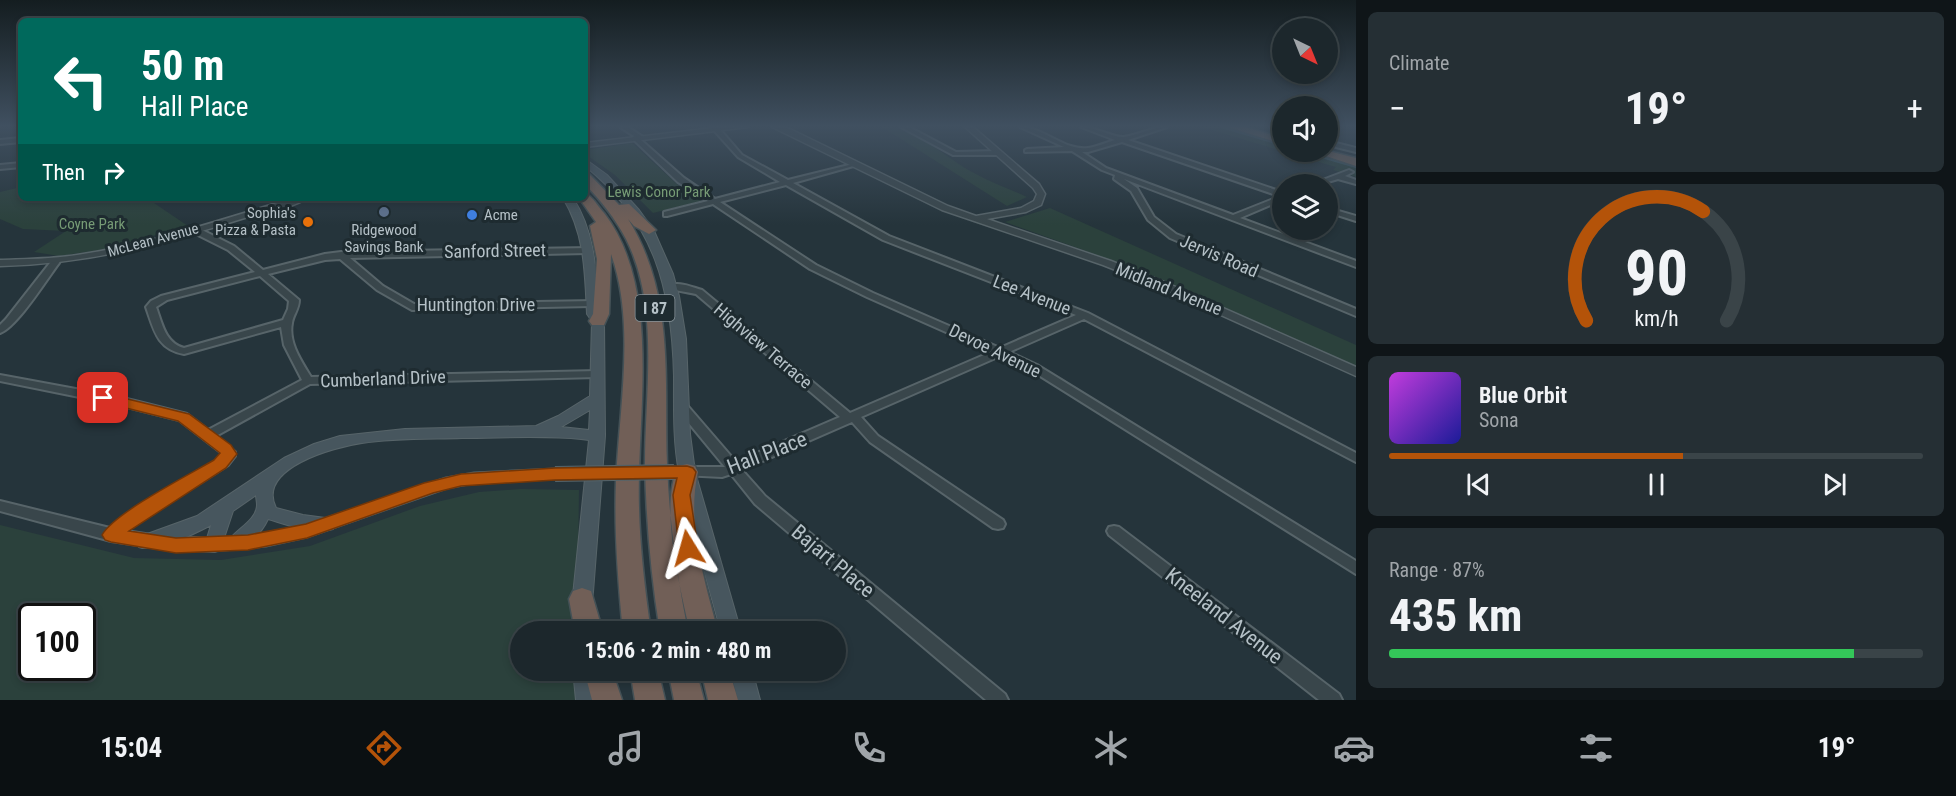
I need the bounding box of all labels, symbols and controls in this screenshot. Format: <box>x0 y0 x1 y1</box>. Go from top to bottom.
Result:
north arrow <box>1272 18 1338 84</box>
map controls <box>1272 18 1338 240</box>
text: 50 m <box>141 41 224 90</box>
icon: left <box>42 42 120 120</box>
text: Climate <box>1389 51 1449 75</box>
text: 19° <box>1625 82 1688 135</box>
text: − <box>1389 89 1406 128</box>
text: + <box>1907 89 1923 128</box>
text: Hall Place <box>141 91 249 123</box>
button: sound <box>1272 96 1338 162</box>
icon: right <box>97 156 130 189</box>
text: Then <box>42 160 85 185</box>
button: layers <box>1272 174 1338 240</box>
park label: Lewis Conor Park <box>607 183 711 201</box>
place label: Sophia's Pizza & Pasta <box>215 204 296 239</box>
marker: Ridgewood Savings Bank <box>377 205 391 219</box>
place label: Acme <box>484 206 518 224</box>
marker: Acme <box>465 208 479 222</box>
park label: Coyne Park <box>59 215 126 233</box>
marker: Sophia's Pizza & Pasta <box>301 215 315 229</box>
street label: McLean Avenue <box>106 219 200 261</box>
place label: Ridgewood Savings Bank <box>344 221 424 256</box>
street label: Jervis Road <box>1177 230 1262 281</box>
text: 90 <box>1624 237 1688 310</box>
street label: Sanford Street <box>444 239 546 262</box>
street label: Midland Avenue <box>1113 258 1226 319</box>
street label: Lee Avenue <box>990 270 1074 319</box>
street label: Huntington Drive <box>417 294 535 315</box>
road number: I 87 <box>636 295 674 321</box>
street label: Highview Terrace <box>710 299 817 393</box>
text: km/h <box>1634 306 1678 331</box>
street label: Devoe Avenue <box>946 319 1045 382</box>
street label: Cumberland Drive <box>320 366 446 391</box>
pin <box>77 372 128 423</box>
icon: arrive <box>86 381 119 414</box>
text: Blue Orbit <box>1479 383 1567 408</box>
text: Sona <box>1479 408 1519 432</box>
street label: Hall Place <box>724 427 810 479</box>
icon: previous <box>1462 468 1495 501</box>
icon: pause <box>1640 468 1673 501</box>
icon: next <box>1818 468 1851 501</box>
position arrow <box>656 516 720 580</box>
street label: Bajart Place <box>787 520 879 603</box>
text: Range · 87% <box>1389 558 1485 582</box>
street label: Kneeland Avenue <box>1161 563 1287 669</box>
text: 435 km <box>1389 589 1522 642</box>
speed limit sign: 100 <box>18 603 96 681</box>
text: 15:06 · 2 min · 480 m <box>585 638 771 663</box>
icon: directions <box>363 727 405 769</box>
icon: music <box>605 727 647 769</box>
icon: phone <box>848 727 890 769</box>
icon: climate <box>1090 727 1132 769</box>
icon: car <box>1333 727 1375 769</box>
icon: filters <box>1575 727 1617 769</box>
text: 15:04 <box>100 732 162 764</box>
text: 19° <box>1818 732 1856 764</box>

